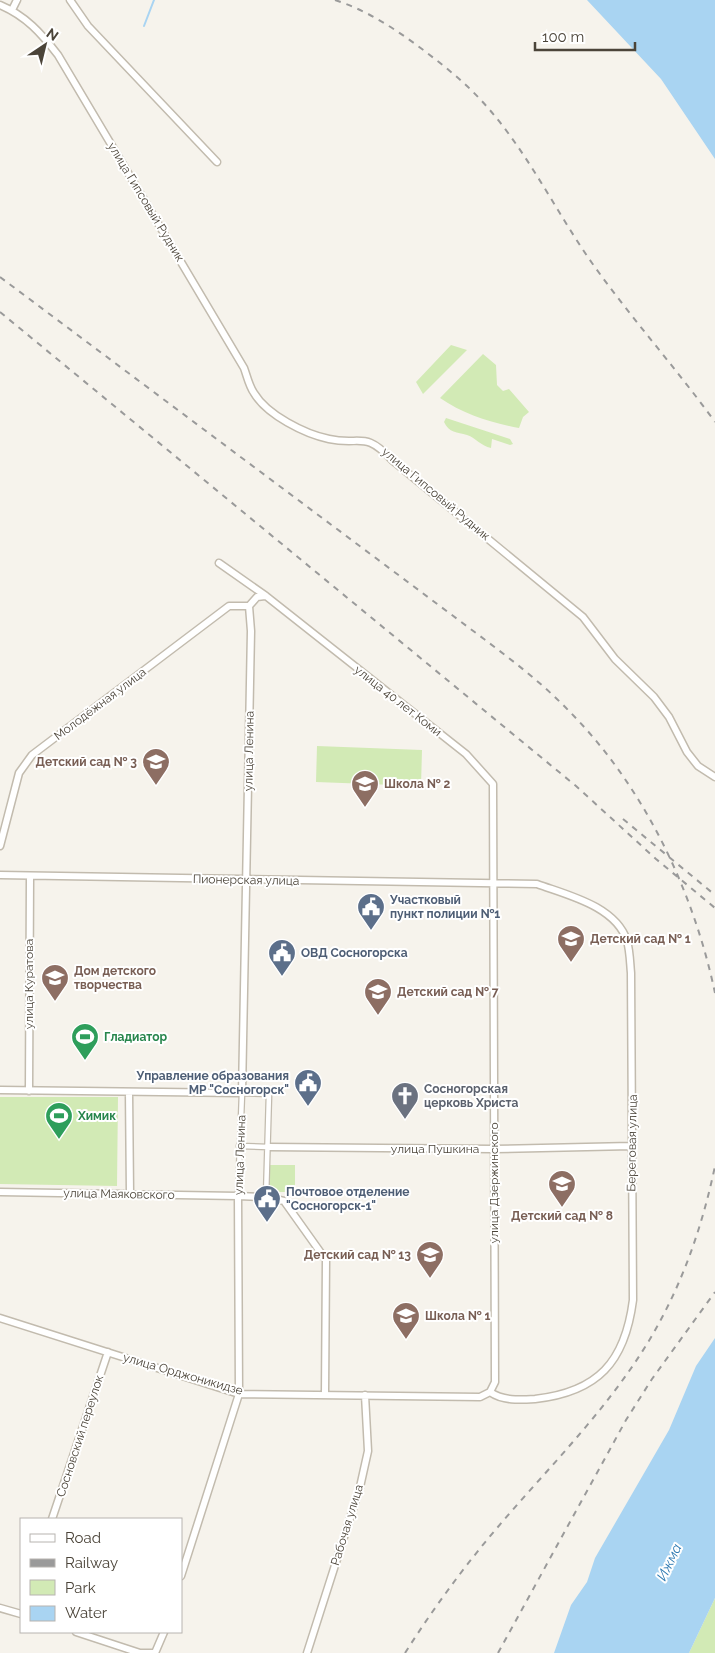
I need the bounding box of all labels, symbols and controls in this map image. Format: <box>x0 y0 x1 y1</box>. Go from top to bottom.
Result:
north arrow <box>20 20 70 70</box>
scale bar <box>535 20 635 52</box>
text: N <box>43 25 61 44</box>
text: 100 m <box>542 28 584 46</box>
street label: улица Гипсовый Рудник <box>105 140 187 264</box>
street label: улица Гипсовый Рудник <box>379 445 493 543</box>
street label: улица 40 лет Коми <box>352 663 444 739</box>
street label: Молодёжная улица <box>51 665 149 743</box>
street label: улица Ленина <box>241 711 257 791</box>
school or university icon: Детский сад № 3 <box>141 747 171 786</box>
place label: Детский сад № 3 <box>36 755 137 769</box>
school or university icon: Школа № 2 <box>350 769 380 808</box>
place label: Школа № 2 <box>384 777 450 791</box>
street label: Пионерская улица <box>193 872 299 888</box>
public building icon: Участковый пункт полиции №1 <box>356 892 386 931</box>
place label: Участковый пункт полиции №1 <box>389 893 500 921</box>
school or university icon: Детский сад № 1 <box>556 924 586 963</box>
place label: Детский сад № 1 <box>590 932 691 946</box>
public building icon: ОВД Сосногорска <box>267 938 297 977</box>
street label: улица Куратова <box>22 939 36 1029</box>
place label: ОВД Сосногорска <box>301 946 408 960</box>
school or university icon: Дом детского творчества <box>40 963 70 1002</box>
place label: Дом детского творчества <box>74 964 156 992</box>
school or university icon: Детский сад № 7 <box>363 977 393 1016</box>
place label: Детский сад № 7 <box>397 985 499 999</box>
sports icon: Гладиатор <box>70 1022 100 1061</box>
place label: Гладиатор <box>104 1030 167 1044</box>
public building icon: Управление образования МР "Сосногорск" <box>293 1068 323 1107</box>
place label: Управление образования МР "Сосногорск" <box>135 1069 289 1097</box>
church icon: Сосногорская церковь Христа <box>390 1081 420 1120</box>
place label: Сосногорская церковь Христа <box>424 1082 518 1110</box>
street label: Береговая улица <box>624 1094 640 1192</box>
sports icon: Химик <box>44 1101 74 1140</box>
place label: Химик <box>77 1109 116 1123</box>
street label: улица Ленина <box>232 1115 248 1195</box>
street label: улица Дзержинского <box>487 1122 501 1244</box>
street label: улица Пушкина <box>391 1142 479 1156</box>
school or university icon: Детский сад № 8 <box>547 1169 577 1208</box>
public building icon: Почтовое отделение "Сосногорск-1" <box>252 1184 282 1223</box>
place label: Почтовое отделение "Сосногорск-1" <box>286 1185 410 1213</box>
street label: улица Маяковского <box>63 1186 175 1202</box>
place label: Детский сад № 8 <box>511 1209 613 1223</box>
school or university icon: Детский сад № 13 <box>415 1240 445 1279</box>
place label: Детский сад № 13 <box>304 1248 411 1262</box>
school or university icon: Школа № 1 <box>391 1301 421 1340</box>
place label: Школа № 1 <box>425 1309 490 1323</box>
street label: улица Орджоникидзе <box>121 1350 245 1398</box>
street label: Сосновский переулок <box>54 1373 106 1499</box>
street label: Рабочая улица <box>328 1483 366 1567</box>
legend <box>20 1518 182 1633</box>
text: Road <box>65 1529 101 1547</box>
water label: Ижма <box>653 1541 685 1583</box>
text: Railway <box>65 1554 118 1572</box>
text: Park <box>65 1579 96 1597</box>
text: Water <box>65 1604 108 1622</box>

